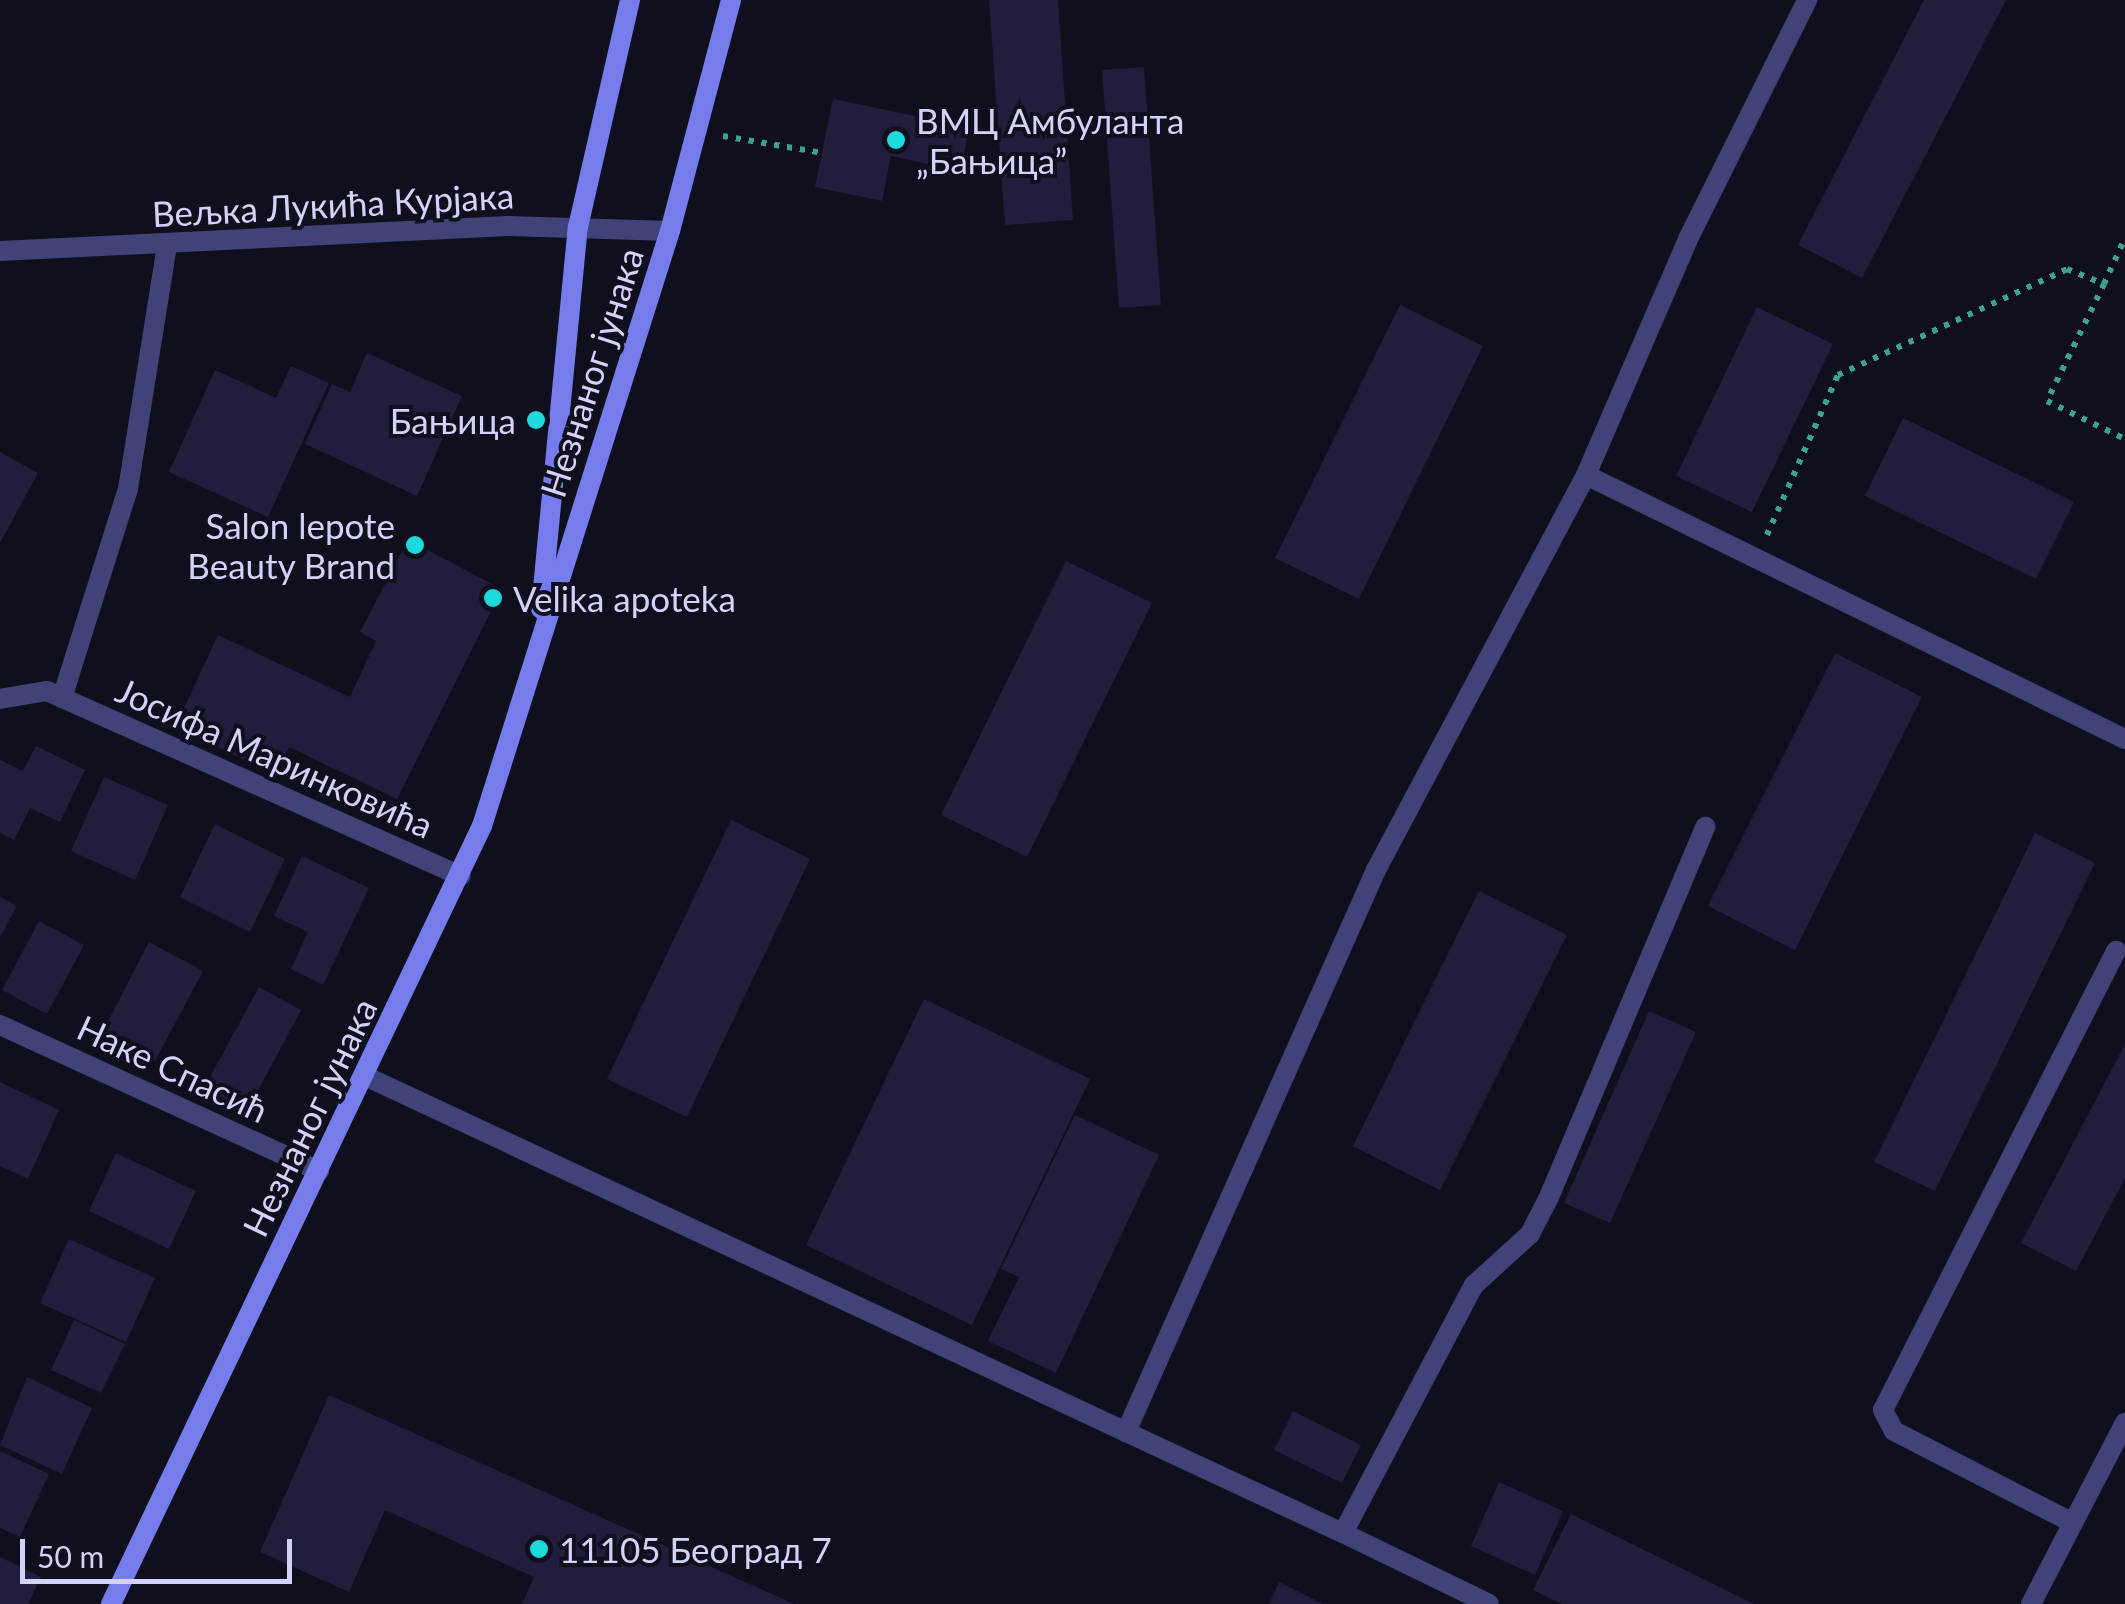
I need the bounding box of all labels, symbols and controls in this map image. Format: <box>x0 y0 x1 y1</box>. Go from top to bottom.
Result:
place label: ВМЦ Амбуланта „Бањица” <box>916 99 1184 181</box>
marker: ВМЦ Амбуланта „Бањица” <box>885 129 907 151</box>
street label: Вељка Лукића Курјака <box>151 174 515 234</box>
street label: Незнаног јунака <box>531 242 651 502</box>
place label: Бањица <box>390 399 516 441</box>
marker: Бањица <box>525 409 547 431</box>
place label: Salon lepote Beauty Brand <box>186 504 395 586</box>
marker: Salon lepote Beauty Brand <box>404 534 426 556</box>
place label: Velika apoteka <box>513 577 736 619</box>
marker: Velika apoteka <box>482 587 504 609</box>
street label: Јосифа Маринковића <box>110 668 440 846</box>
street label: Незнаног јунака <box>233 991 385 1243</box>
street label: Наке Спасић <box>71 1006 275 1130</box>
scale bar <box>25 1519 298 1581</box>
place label: 11105 Београд 7 <box>559 1528 832 1570</box>
text: 50 m <box>37 1538 104 1574</box>
marker: 11105 Београд 7 <box>528 1538 550 1560</box>

